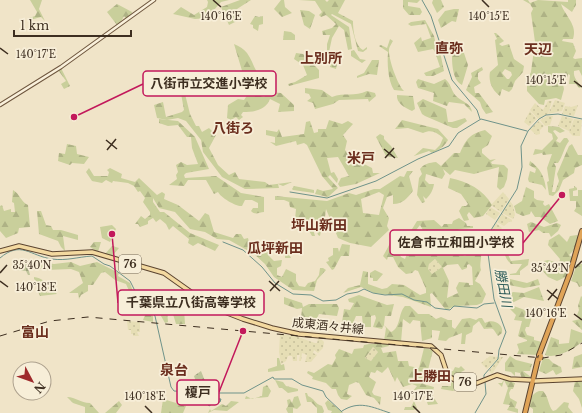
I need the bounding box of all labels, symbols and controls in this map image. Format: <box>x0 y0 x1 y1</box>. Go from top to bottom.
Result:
text: 140°16'E <box>200 10 242 23</box>
text: 140°15'E <box>469 10 509 23</box>
scale bar <box>14 12 131 38</box>
text: 1 km <box>20 18 49 33</box>
district label: 直弥 <box>435 39 463 57</box>
district label: 天辺 <box>524 40 552 58</box>
text: 140°17'E <box>16 48 56 61</box>
district label: 上別所 <box>300 49 342 67</box>
callout: 八街市立交進小学校 <box>143 71 276 96</box>
text: 140°15'E <box>526 74 566 87</box>
text: 八街市立交進小学校 <box>150 75 268 92</box>
district label: 八街ろ <box>212 119 254 137</box>
district label: 米戸 <box>347 149 375 167</box>
district label: 坪山新田 <box>291 216 347 234</box>
callout: 佐倉市立和田小学校 <box>390 230 523 255</box>
text: 佐倉市立和田小学校 <box>397 234 515 251</box>
district label: 瓜坪新田 <box>247 239 303 257</box>
road number: 76 <box>119 255 141 273</box>
text: 35°40'N <box>12 259 52 272</box>
text: 35°42'N <box>531 262 569 275</box>
water label: 勝田川 <box>491 267 516 311</box>
text: 140°18'E <box>16 281 56 294</box>
callout: 千葉県立八街高等学校 <box>118 290 264 315</box>
text: 千葉県立八街高等学校 <box>126 294 256 311</box>
text: 140°16'E <box>525 307 567 320</box>
street label: 成東酒々井線 <box>291 314 365 337</box>
district label: 富山 <box>21 323 49 341</box>
north arrow <box>12 361 52 401</box>
district label: 泉台 <box>160 361 188 379</box>
district label: 上勝田 <box>409 367 451 385</box>
road number: 76 <box>454 373 476 391</box>
text: N <box>30 379 48 397</box>
callout: 榎戸 <box>177 380 219 405</box>
text: 榎戸 <box>185 384 211 401</box>
text: 140°18'E <box>125 390 165 403</box>
text: 140°17'E <box>393 390 433 403</box>

